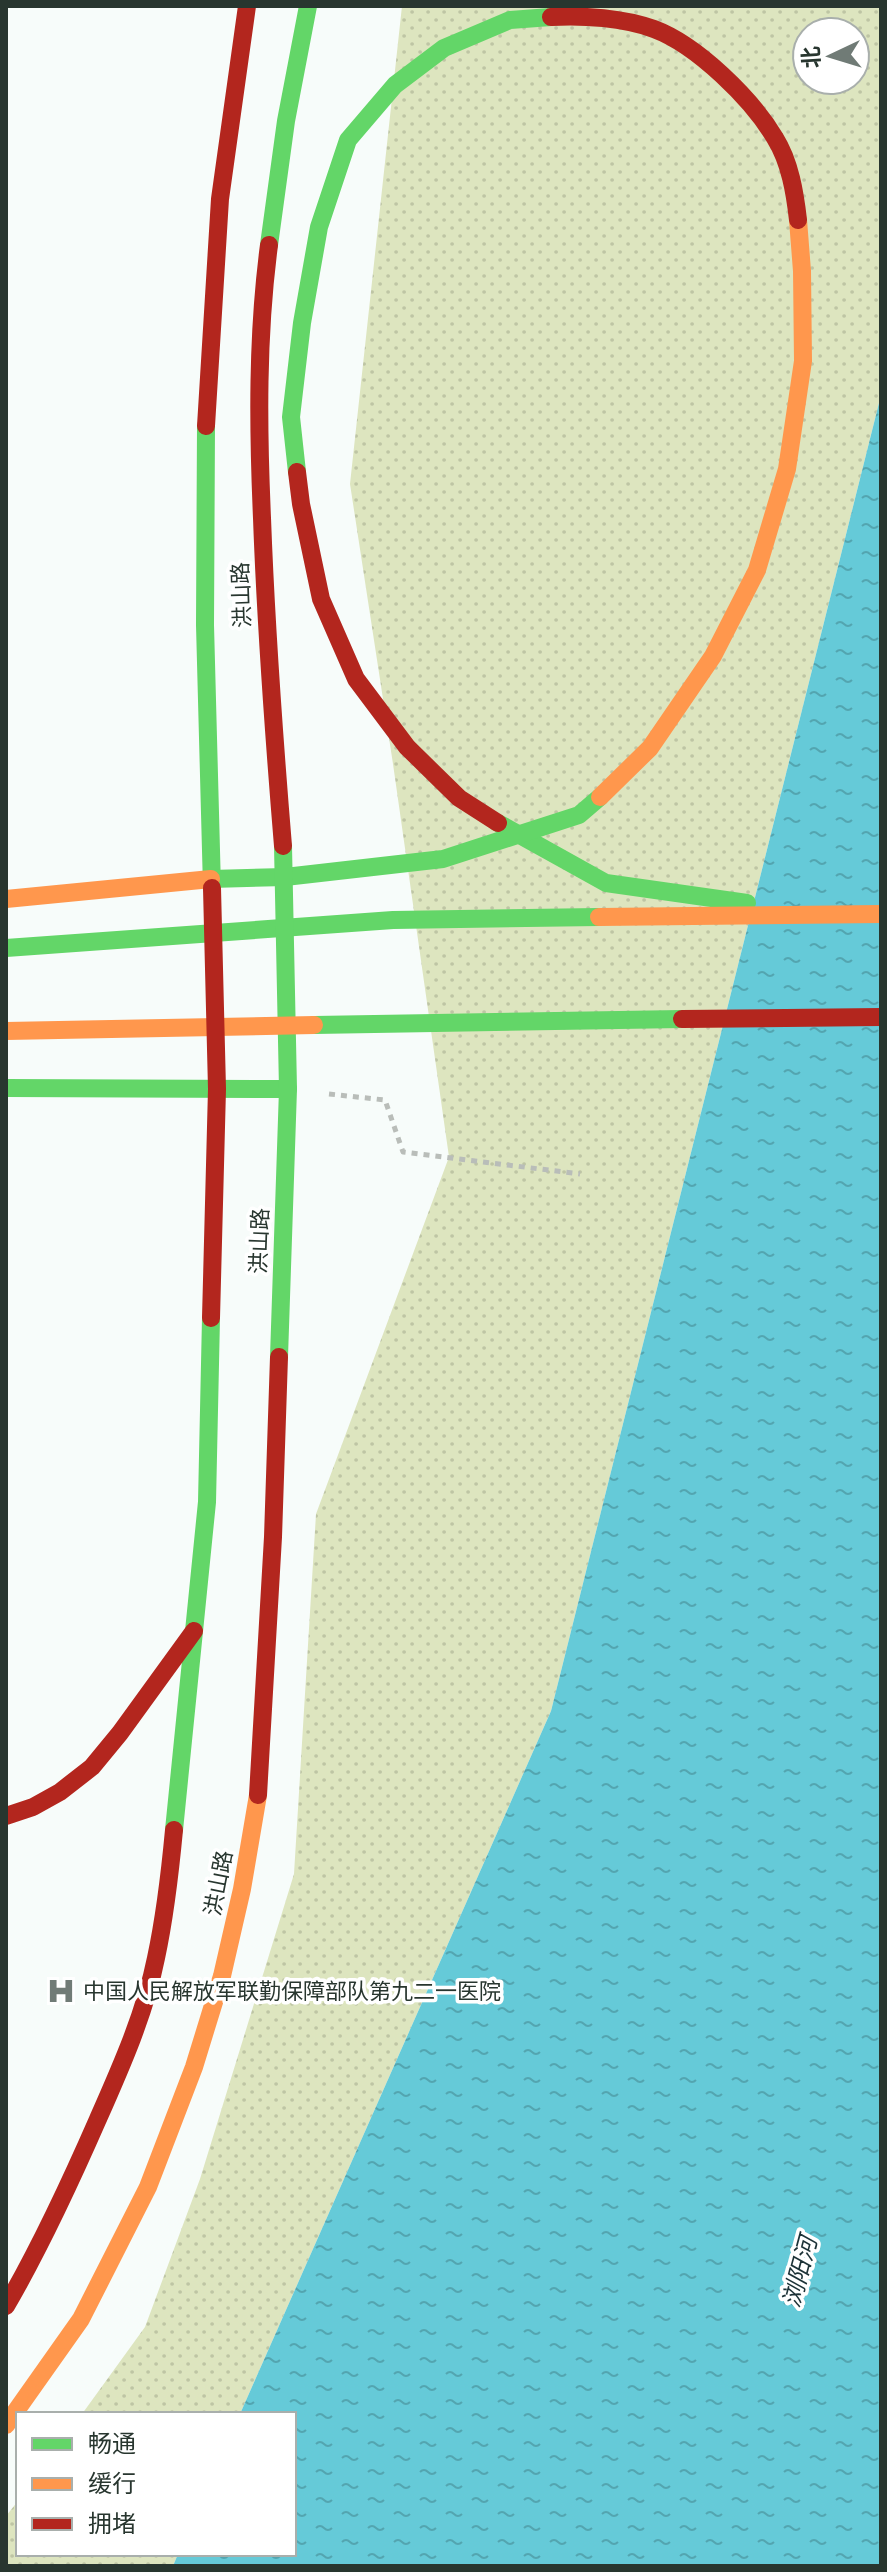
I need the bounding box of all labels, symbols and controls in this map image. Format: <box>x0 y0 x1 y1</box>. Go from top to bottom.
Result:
north arrow <box>791 16 871 96</box>
text: 北 <box>796 46 824 69</box>
street label: 洪山路 <box>226 562 254 628</box>
street label: 洪山路 <box>244 1208 272 1274</box>
street label: 洪山路 <box>198 1848 236 1918</box>
hospital icon: 中国人民解放军联勤保障部队第九二一医院 <box>46 1976 76 2006</box>
place label: 中国人民解放军联勤保障部队第九二一医院 <box>83 1977 501 2003</box>
water label: 浏阳河 <box>775 2229 823 2310</box>
legend <box>16 2412 296 2556</box>
text: 畅通 <box>88 2428 136 2457</box>
text: 缓行 <box>88 2468 136 2497</box>
text: 拥堵 <box>88 2508 136 2537</box>

